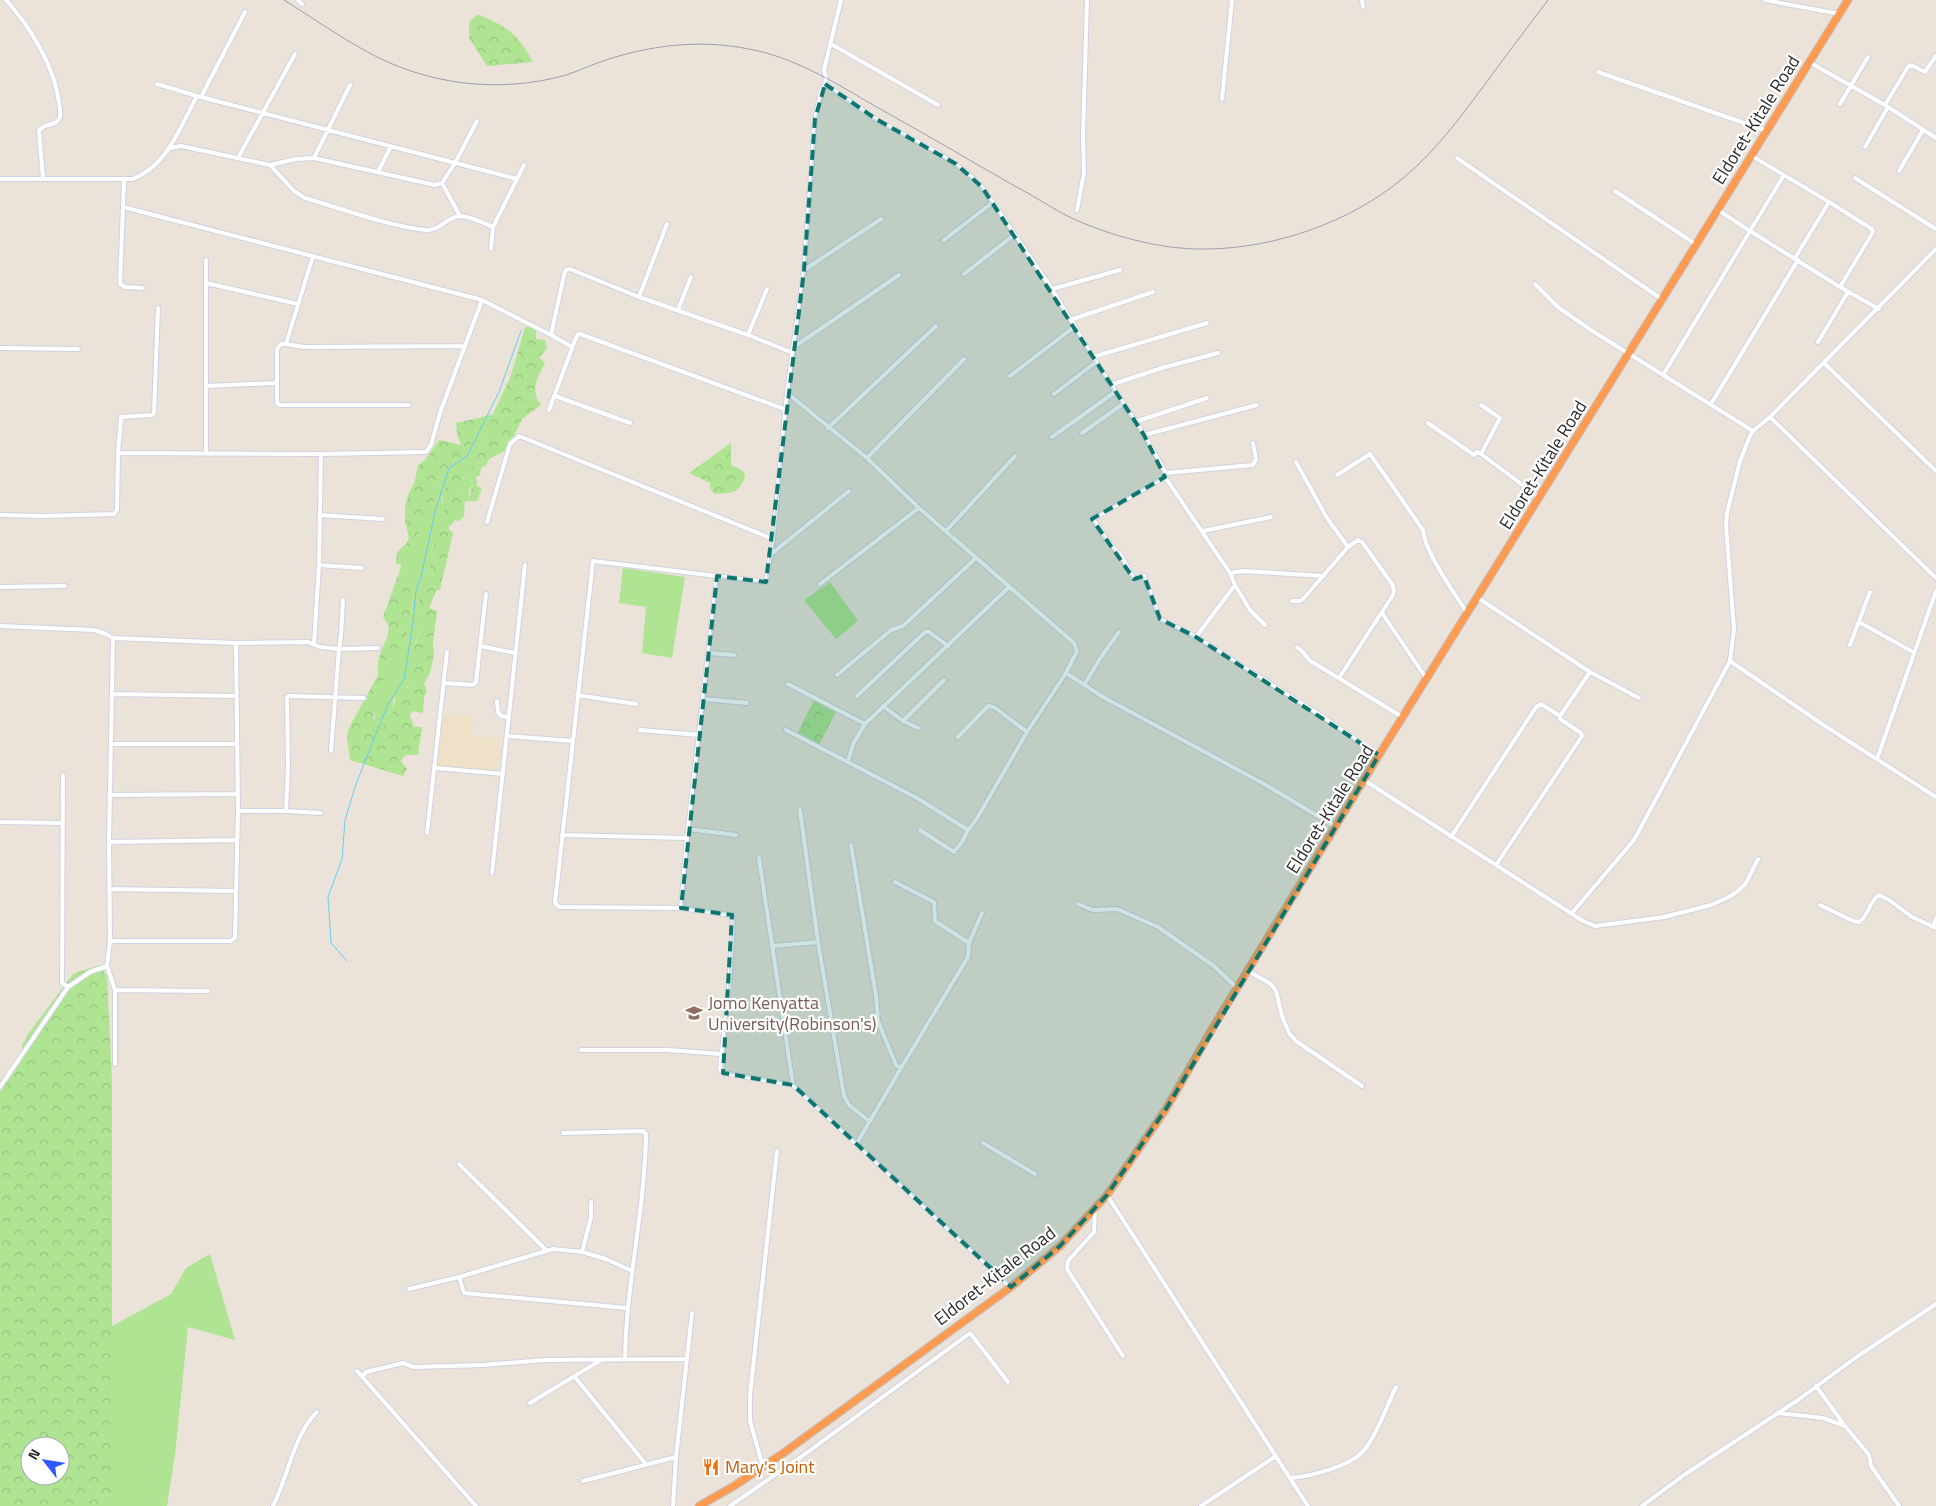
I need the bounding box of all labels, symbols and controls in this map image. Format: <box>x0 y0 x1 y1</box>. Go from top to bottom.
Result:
street label: Eldoret-Kitale Road <box>1705 50 1806 190</box>
street label: Eldoret-Kitale Road <box>1492 395 1593 535</box>
street label: Eldoret-Kitale Road <box>1279 739 1380 879</box>
place label: Jomo Kenyatta University(Robinson's) <box>708 989 877 1037</box>
school or university icon: Jomo Kenyatta University(Robinson's) <box>684 1003 704 1023</box>
street label: Eldoret-Kitale Road <box>928 1219 1061 1332</box>
north arrow <box>20 1436 70 1486</box>
text: N <box>22 1444 45 1464</box>
place label: Mary's Joint <box>725 1453 815 1480</box>
restaurant icon: Mary's Joint <box>701 1457 721 1477</box>

